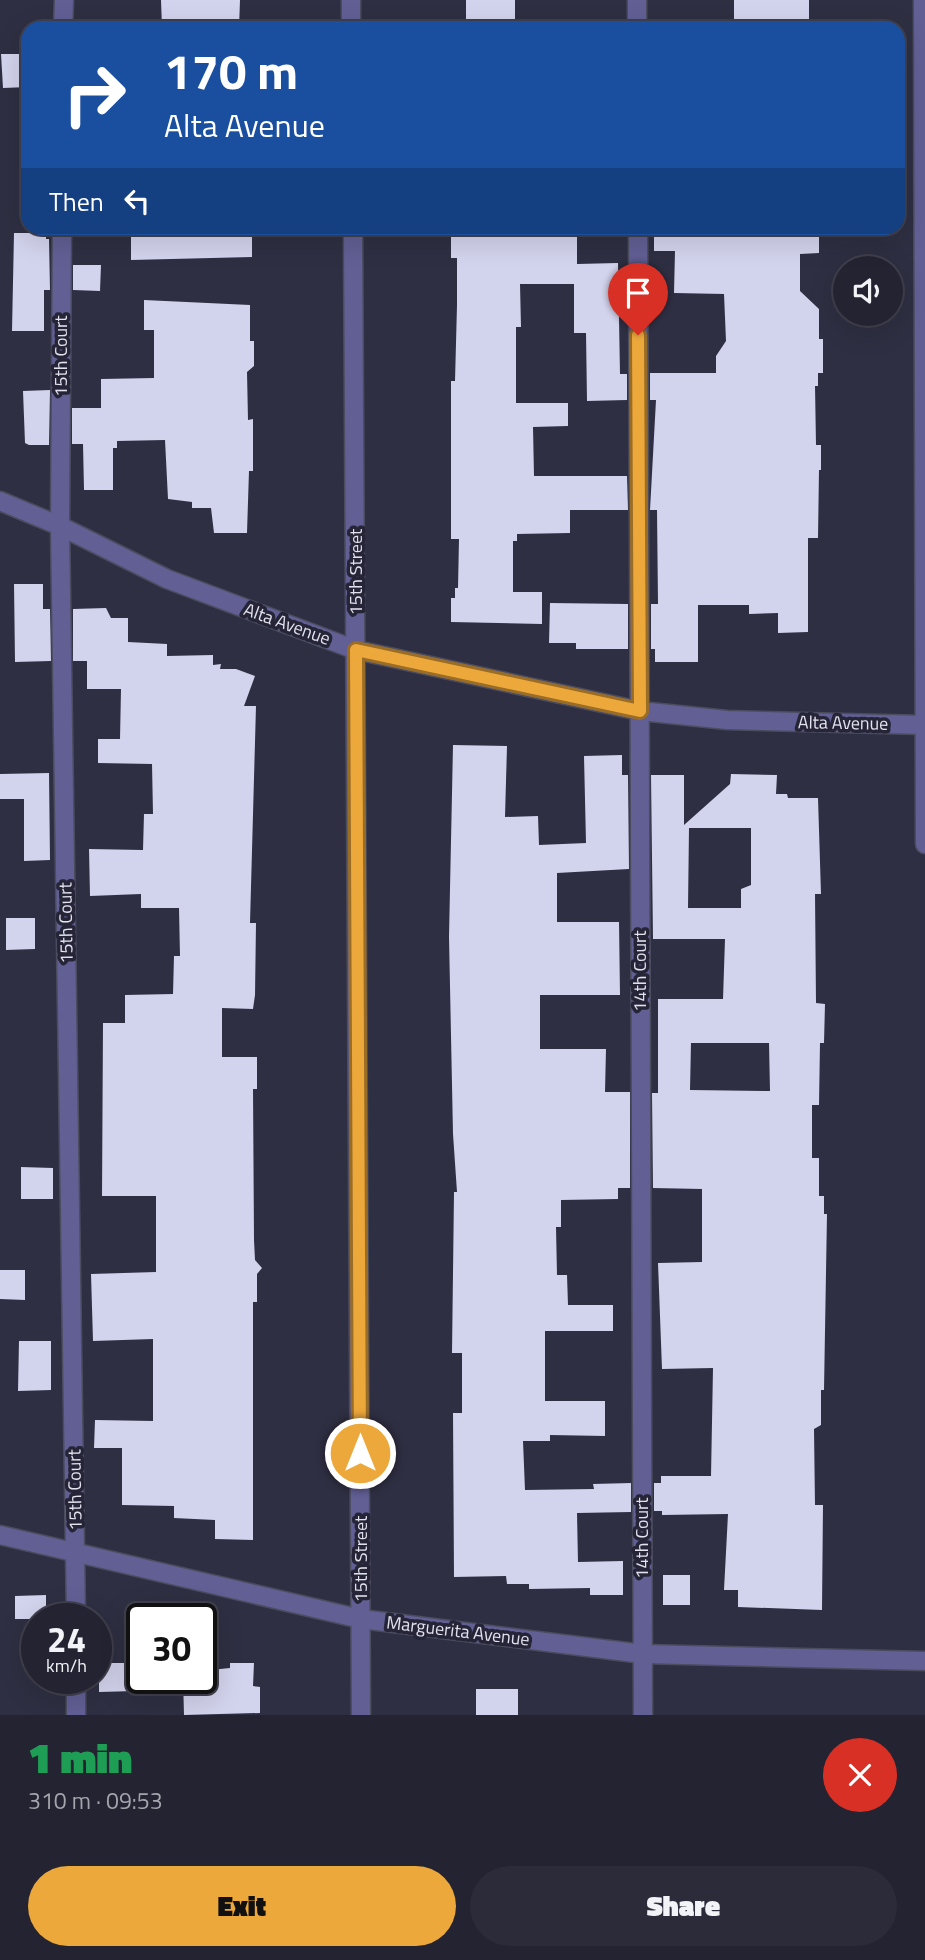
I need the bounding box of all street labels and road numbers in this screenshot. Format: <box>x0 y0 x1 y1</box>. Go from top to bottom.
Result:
street label: 15th Court <box>47 315 74 397</box>
street label: 15th Street <box>342 528 369 615</box>
street label: Alta Avenue <box>240 595 334 652</box>
street label: Alta Avenue <box>798 708 888 737</box>
street label: 15th Court <box>51 881 80 964</box>
street label: 14th Court <box>626 930 653 1012</box>
street label: 15th Court <box>60 1448 89 1531</box>
street label: 14th Court <box>628 1497 655 1579</box>
street label: 15th Street <box>347 1515 374 1602</box>
street label: Marguerita Avenue <box>385 1608 531 1653</box>

